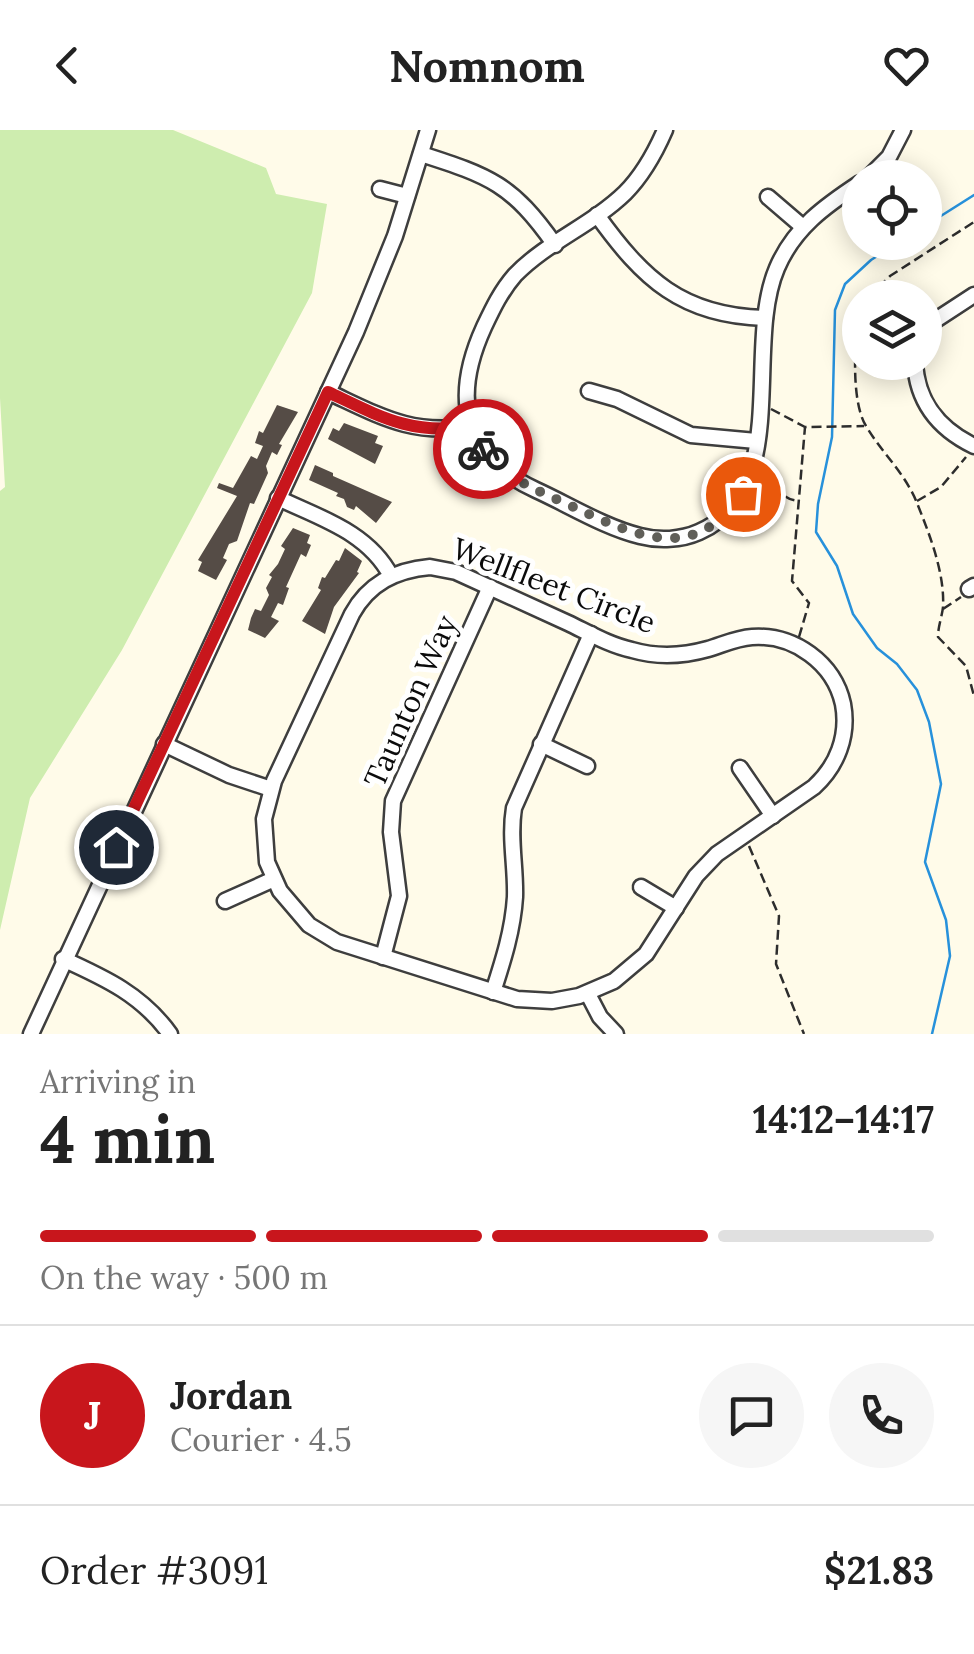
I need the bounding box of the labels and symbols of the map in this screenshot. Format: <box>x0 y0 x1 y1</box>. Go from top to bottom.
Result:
courier <box>433 399 533 499</box>
pin <box>701 452 786 537</box>
street label: Wellfleet Circle <box>447 529 661 641</box>
street label: Taunton Way <box>355 609 466 793</box>
pin <box>74 805 159 890</box>

